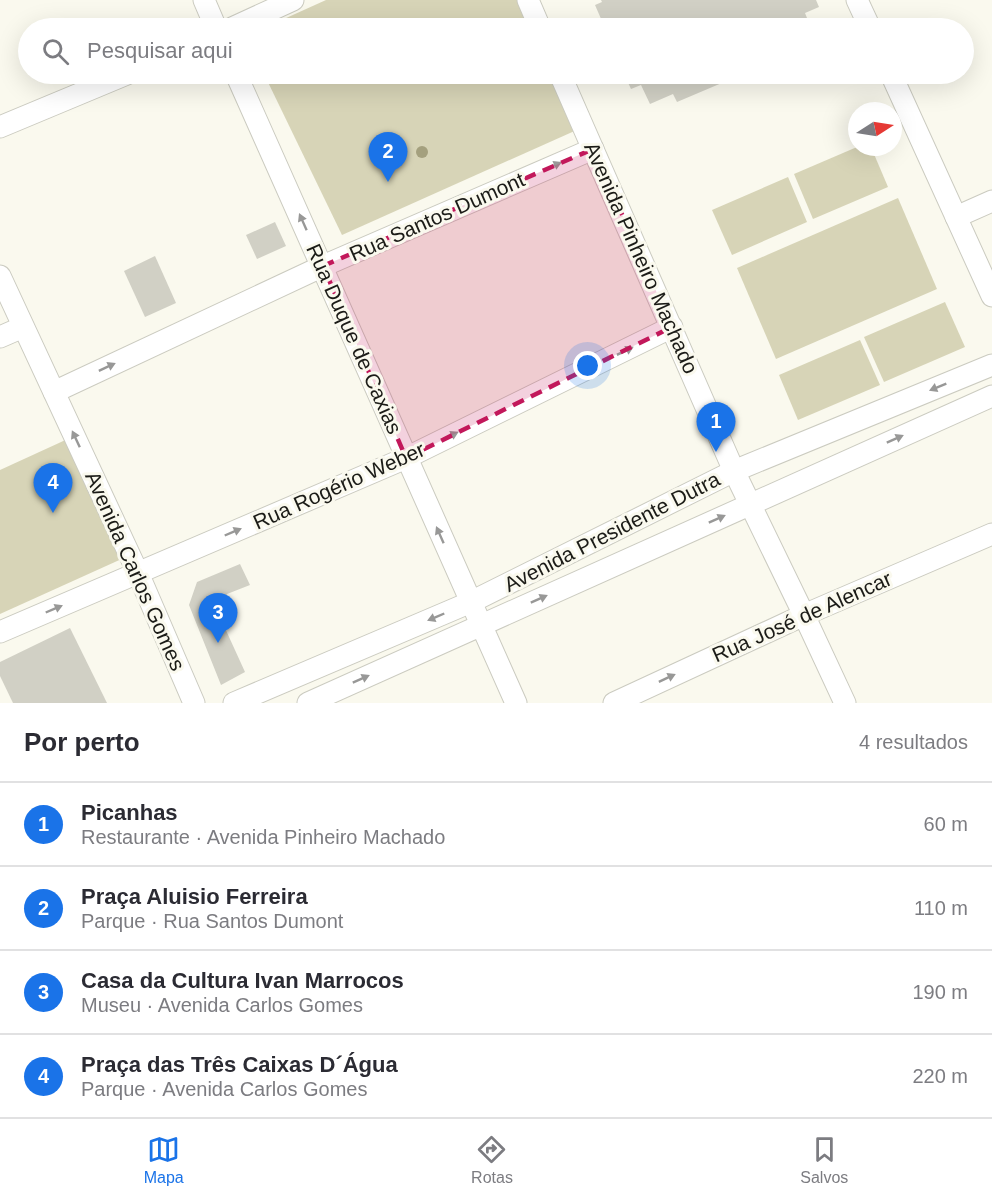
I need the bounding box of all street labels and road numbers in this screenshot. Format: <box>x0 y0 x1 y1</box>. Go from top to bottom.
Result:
street label: Avenida Pinheiro Machado <box>580 139 703 377</box>
street label: Rua Santos Dumont <box>346 168 528 266</box>
street label: Rua Duque de Caxias <box>302 240 407 437</box>
street label: Rua Rogério Weber <box>250 437 428 534</box>
street label: Avenida Presidente Dutra <box>500 467 724 596</box>
street label: Avenida Carlos Gomes <box>81 468 190 674</box>
street label: Rua José de Alencar <box>709 567 895 666</box>

